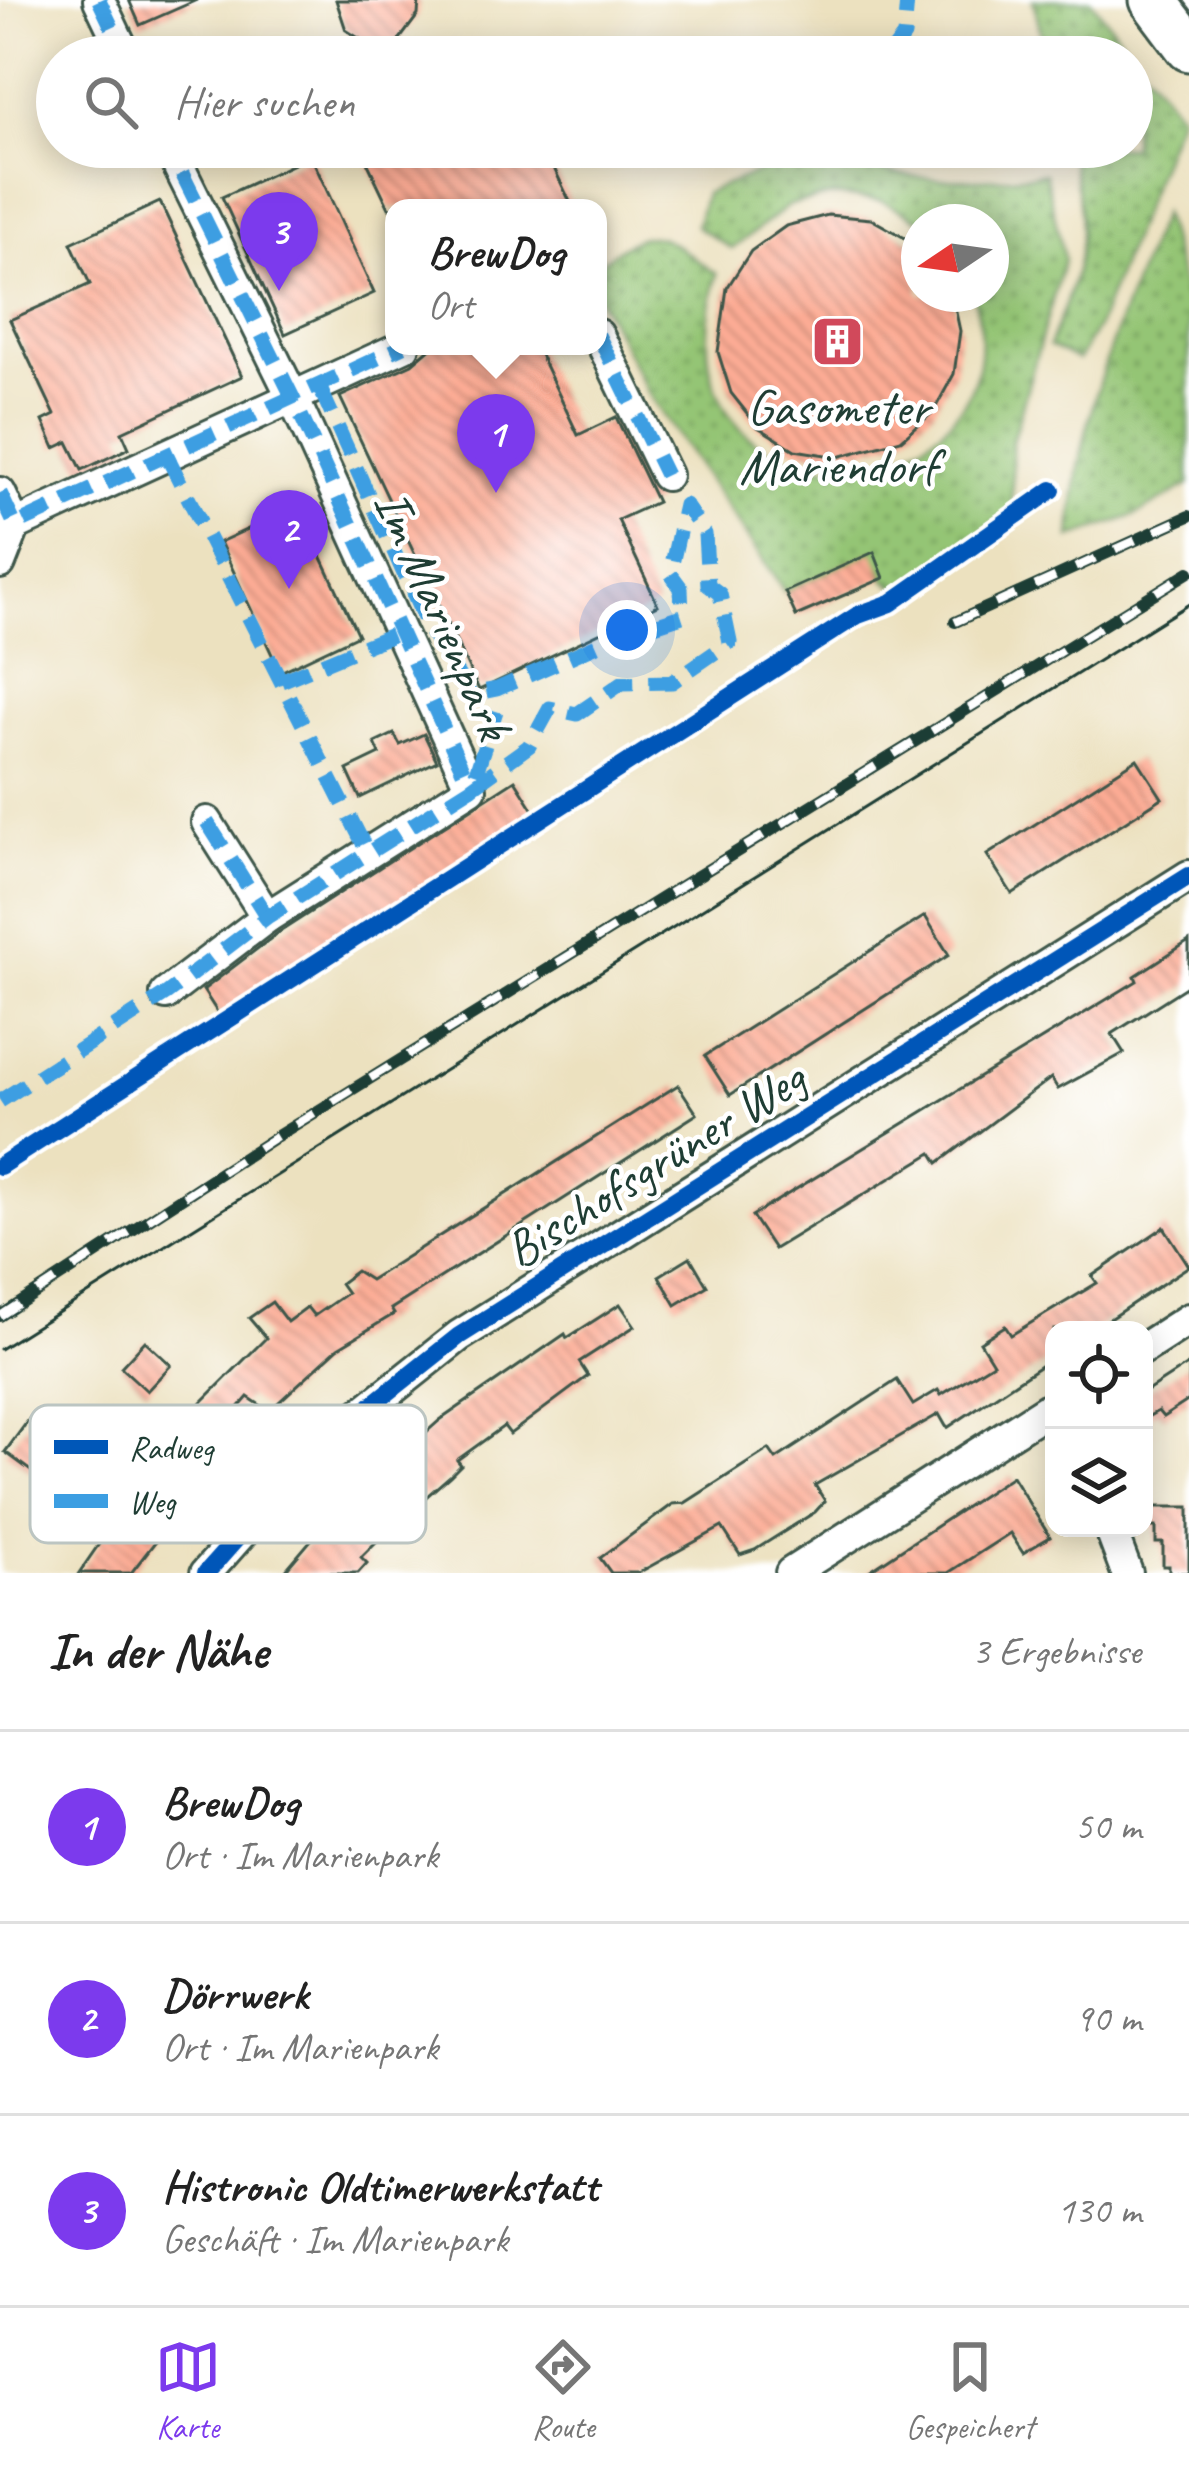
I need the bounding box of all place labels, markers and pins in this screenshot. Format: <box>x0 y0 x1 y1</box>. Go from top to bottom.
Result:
pin: 3 <box>240 192 318 291</box>
building icon: Gasometer Mariendorf <box>810 313 866 369</box>
place label: Gasometer Mariendorf <box>739 375 947 498</box>
pin: 1 <box>457 394 535 493</box>
pin: 2 <box>250 490 328 589</box>

